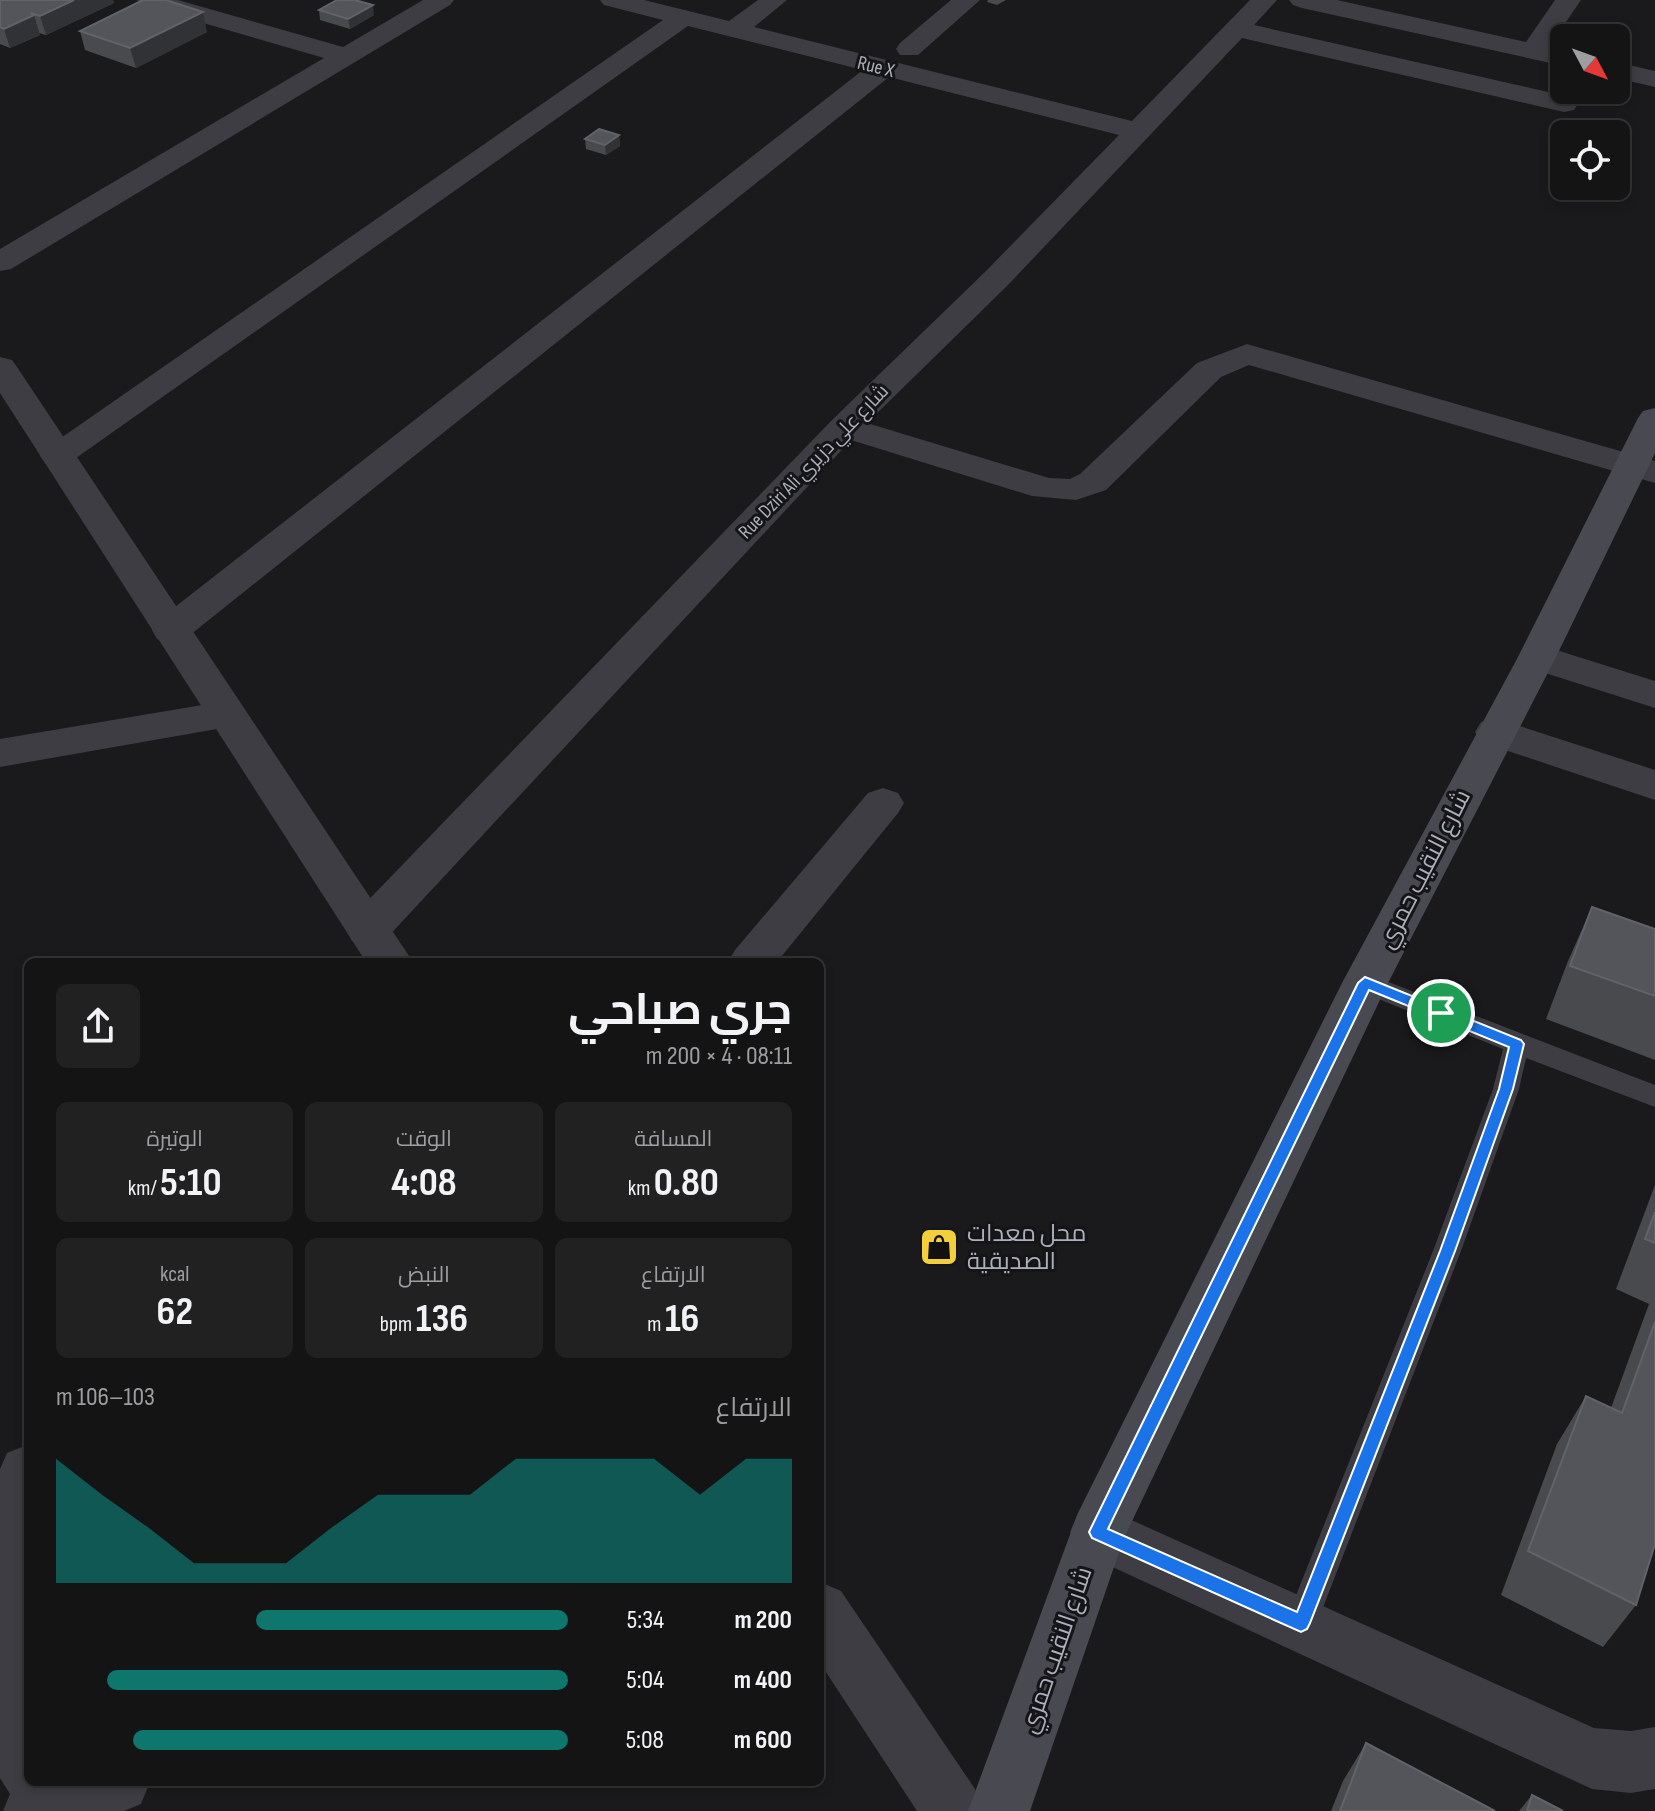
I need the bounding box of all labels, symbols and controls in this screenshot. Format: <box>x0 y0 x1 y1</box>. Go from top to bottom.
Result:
north arrow <box>1550 24 1630 104</box>
map controls <box>1550 24 1630 200</box>
street label: Rue X <box>855 51 897 83</box>
button: locate <box>1550 120 1630 200</box>
street label: Rue Dziri Ali شارع علي دزيري <box>734 379 896 546</box>
street label: شارع النقيب حمري <box>1372 785 1480 955</box>
pin <box>1407 979 1475 1047</box>
button: share <box>56 984 140 1068</box>
text: جري صباحي <box>568 984 792 1037</box>
icon: arrive <box>1419 991 1463 1035</box>
text: 08:11 · 4 × 200 m <box>646 1041 792 1072</box>
text: الوتيرة <box>146 1126 203 1153</box>
text: الوقت <box>396 1126 452 1153</box>
text: المسافة <box>634 1126 712 1153</box>
text: 5:10 <box>160 1159 222 1207</box>
text: 4:08 <box>391 1159 457 1207</box>
text: 0.80 <box>654 1159 719 1207</box>
text: /km <box>128 1175 160 1202</box>
text: km <box>628 1175 654 1202</box>
place label: محل معدات الصديقية <box>967 1219 1086 1276</box>
shop icon: محل معدات الصديقية <box>918 1226 960 1268</box>
text: kcal <box>160 1261 189 1288</box>
text: النبض <box>398 1262 450 1289</box>
text: الارتفاع <box>641 1262 706 1289</box>
text: 62 <box>156 1288 193 1336</box>
text: 136 <box>416 1295 468 1343</box>
text: 16 <box>665 1295 699 1343</box>
text: bpm <box>380 1311 416 1338</box>
text: m <box>647 1311 665 1338</box>
text: 103–106 m <box>56 1382 155 1413</box>
text: الارتفاع <box>716 1393 792 1424</box>
street label: شارع النقيب حمري <box>1014 1563 1101 1738</box>
text: 5:34 <box>627 1605 664 1636</box>
text: 200 m <box>735 1605 792 1636</box>
text: 5:04 <box>626 1665 664 1696</box>
text: 400 m <box>734 1665 792 1696</box>
text: 5:08 <box>626 1725 664 1756</box>
text: 600 m <box>734 1725 792 1756</box>

